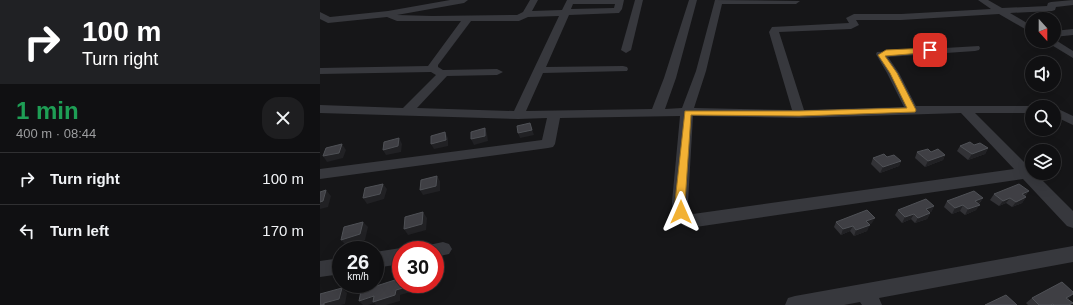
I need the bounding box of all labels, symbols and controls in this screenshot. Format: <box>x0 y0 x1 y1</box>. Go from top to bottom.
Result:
north arrow <box>1025 12 1061 48</box>
map controls <box>1025 12 1061 180</box>
icon: right <box>16 16 68 68</box>
text: 100 m <box>82 16 161 47</box>
pin <box>913 33 947 67</box>
icon: arrive <box>919 39 941 61</box>
text: Turn right <box>82 49 158 69</box>
button: sound <box>1025 56 1061 92</box>
text: 1 min <box>16 97 79 124</box>
button: close <box>262 97 304 139</box>
button: search <box>1025 100 1061 136</box>
text: 400 m · 08:44 <box>16 126 96 141</box>
button: layers <box>1025 144 1061 180</box>
icon: right <box>16 168 38 190</box>
text: Turn right <box>50 170 120 187</box>
text: 100 m <box>262 170 304 187</box>
position arrow <box>660 191 702 233</box>
icon: left <box>16 220 38 242</box>
text: Turn left <box>50 222 109 239</box>
text: 170 m <box>262 222 304 239</box>
speed limit sign: 30 <box>392 241 444 293</box>
text: 26 <box>347 251 369 273</box>
text: km/h <box>347 271 369 282</box>

